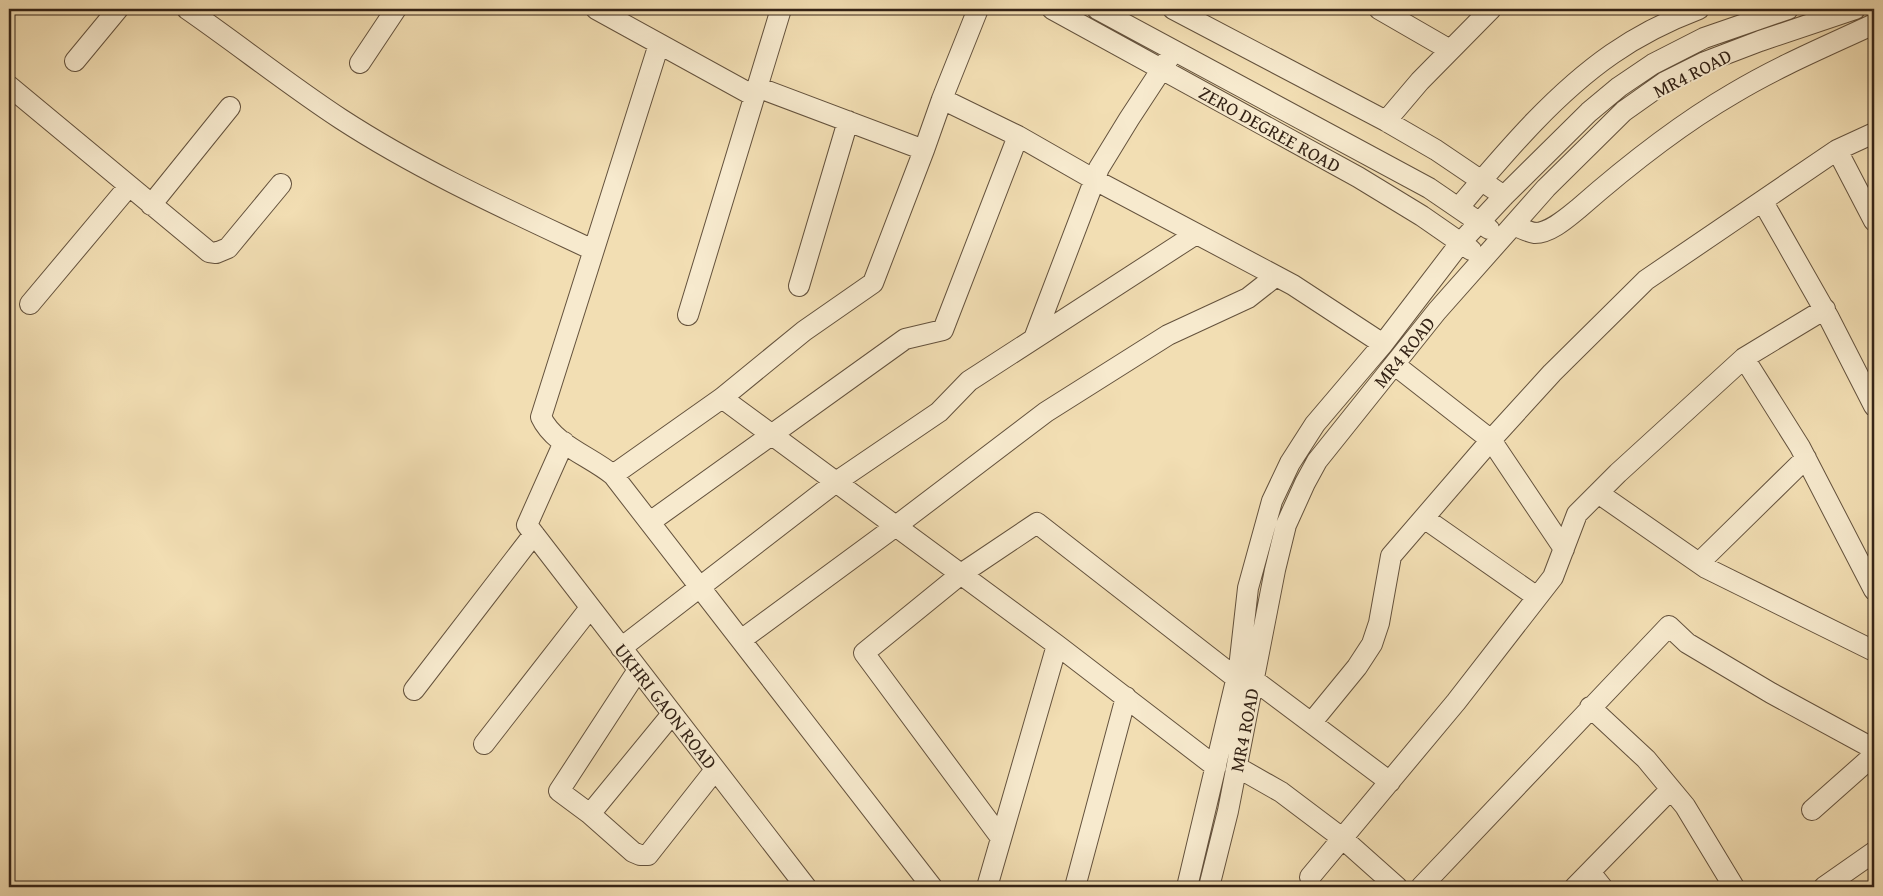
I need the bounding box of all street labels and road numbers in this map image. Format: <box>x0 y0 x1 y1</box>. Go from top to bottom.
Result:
street label: MR4 ROAD <box>1648 41 1736 105</box>
street label: ZERO DEGREE ROAD <box>1194 78 1346 180</box>
street label: MR4 ROAD <box>1366 310 1442 394</box>
street label: UKHRI GAON ROAD <box>608 637 724 775</box>
street label: MR4 ROAD <box>1222 686 1266 774</box>

